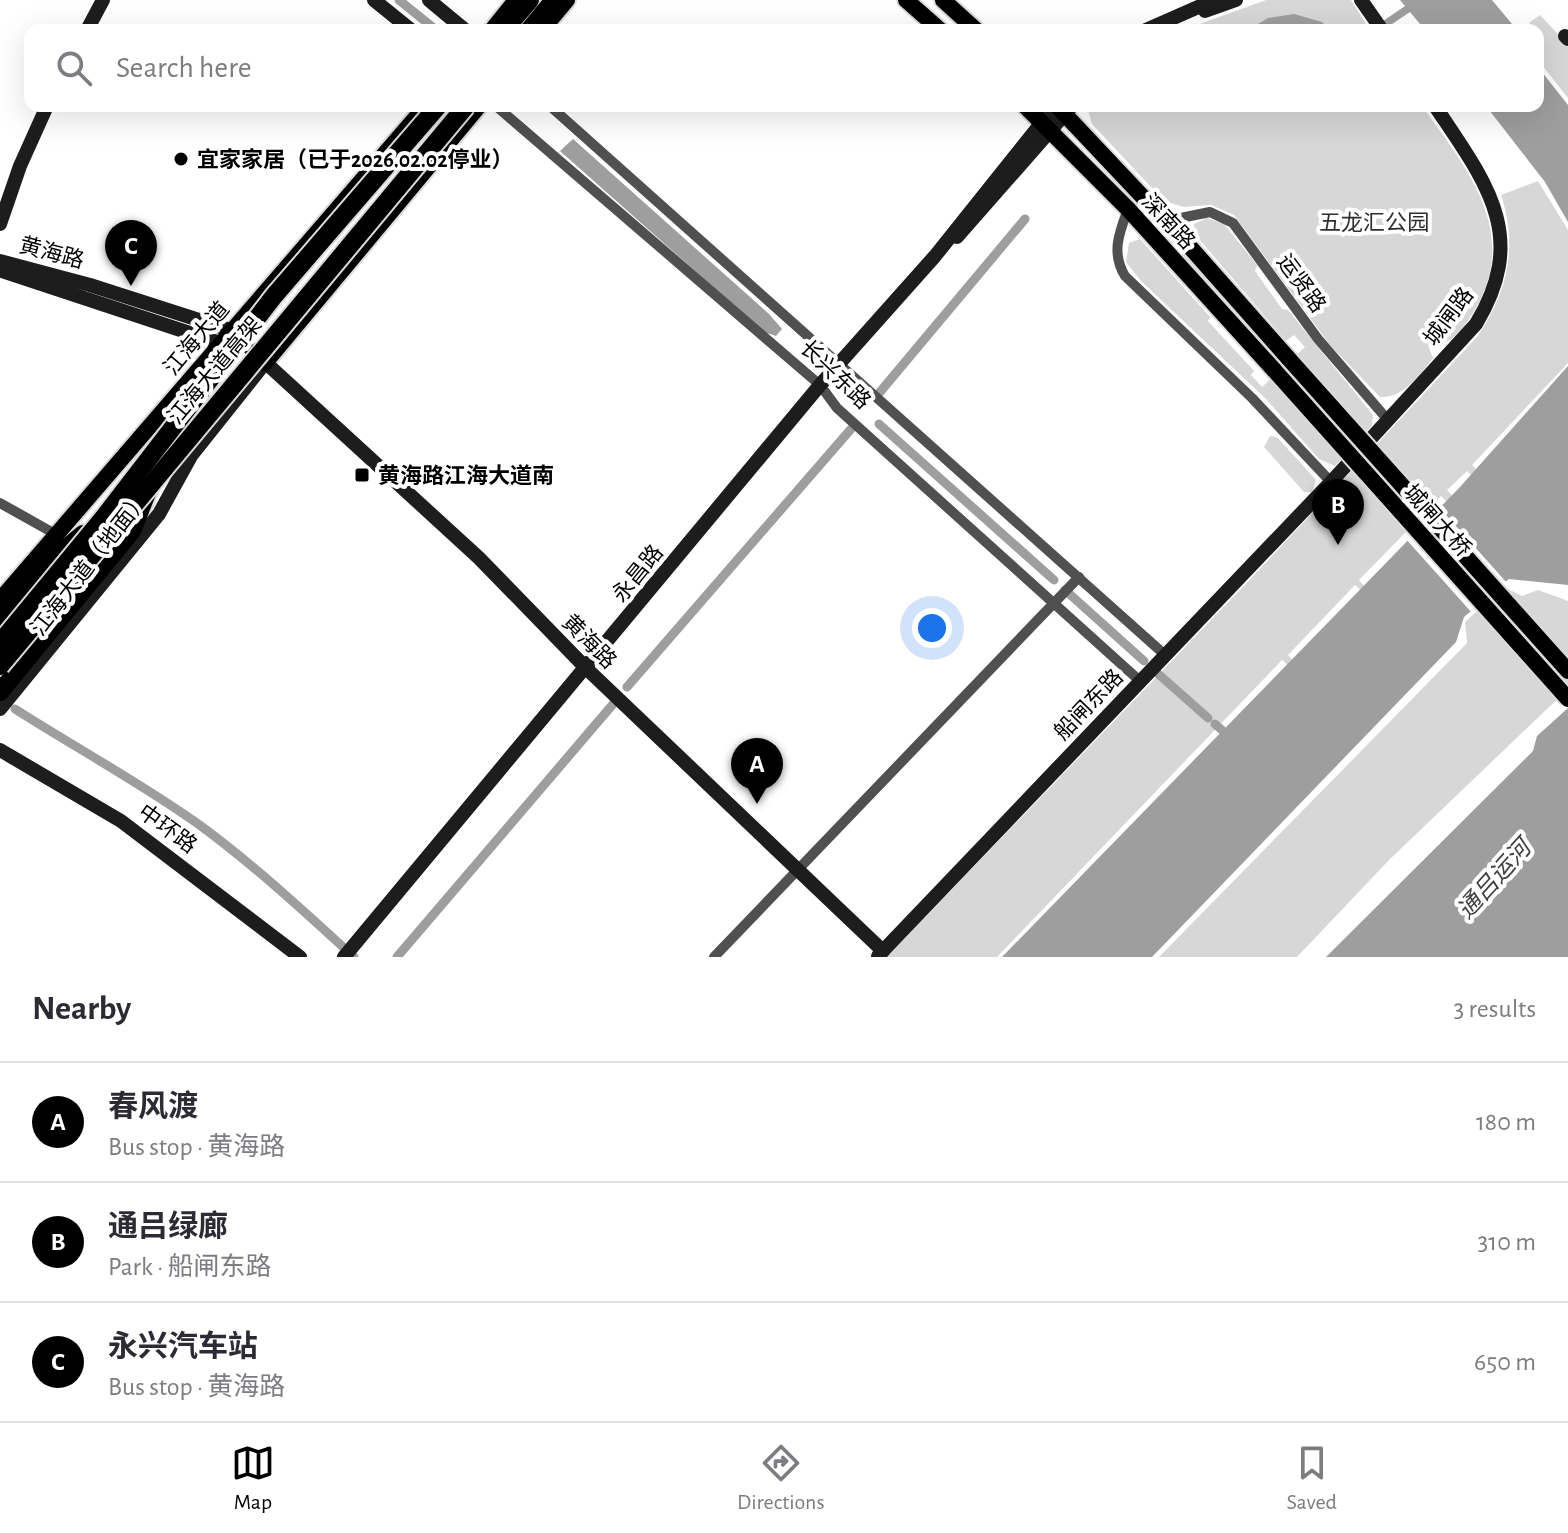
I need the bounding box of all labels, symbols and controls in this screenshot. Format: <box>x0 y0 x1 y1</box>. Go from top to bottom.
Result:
search box <box>24 24 1544 112</box>
icon: search <box>52 46 96 90</box>
text: Search here <box>116 53 252 83</box>
place label: 宜家家居（已于2026.02.02停业） <box>197 148 514 171</box>
marker: 宜家家居（已于2026.02.02停业） <box>172 150 190 168</box>
street label: 深南路 <box>1138 189 1200 253</box>
park label: 五龙汇公园 <box>1319 211 1429 234</box>
pin: C <box>105 220 157 286</box>
street label: 黄海路 <box>17 233 87 272</box>
street label: 运贤路 <box>1273 250 1330 317</box>
street label: 城闸路 <box>1419 283 1477 350</box>
street label: 江海大道 <box>159 297 233 379</box>
street label: 江海大道高架 <box>163 312 266 428</box>
street label: 长兴东路 <box>796 336 875 413</box>
place label: 黄海路江海大道南 <box>378 464 554 487</box>
marker: 黄海路江海大道南 <box>353 466 371 484</box>
pin: B <box>1312 479 1364 545</box>
street label: 城闸大桥 <box>1400 480 1476 561</box>
street label: 江海大道（地面） <box>26 487 153 640</box>
street label: 永昌路 <box>608 540 667 606</box>
your location <box>912 608 952 648</box>
street label: 黄海路 <box>558 610 621 673</box>
street label: 船闸东路 <box>1050 665 1127 744</box>
pin: A <box>731 738 783 804</box>
street label: 中环路 <box>134 800 201 857</box>
water label: 通吕运河 <box>1453 832 1538 923</box>
text: Nearby <box>32 992 131 1026</box>
text: 3 results <box>1453 996 1536 1022</box>
text: 春风渡 <box>108 1092 198 1122</box>
text: A <box>50 1109 66 1135</box>
text: 180 m <box>1476 1109 1536 1135</box>
text: Bus stop · 黄海路 <box>108 1134 285 1160</box>
text: 通吕绿廊 <box>108 1212 228 1242</box>
text: B <box>50 1229 66 1255</box>
text: 310 m <box>1478 1229 1536 1255</box>
text: Park · 船闸东路 <box>108 1254 271 1280</box>
text: 永兴汽车站 <box>108 1332 258 1362</box>
text: C <box>51 1349 65 1375</box>
text: 650 m <box>1474 1349 1536 1375</box>
text: Bus stop · 黄海路 <box>108 1374 285 1400</box>
tab: Map <box>231 1441 275 1515</box>
tab: Directions <box>737 1441 825 1515</box>
tab: Saved <box>1287 1441 1337 1515</box>

